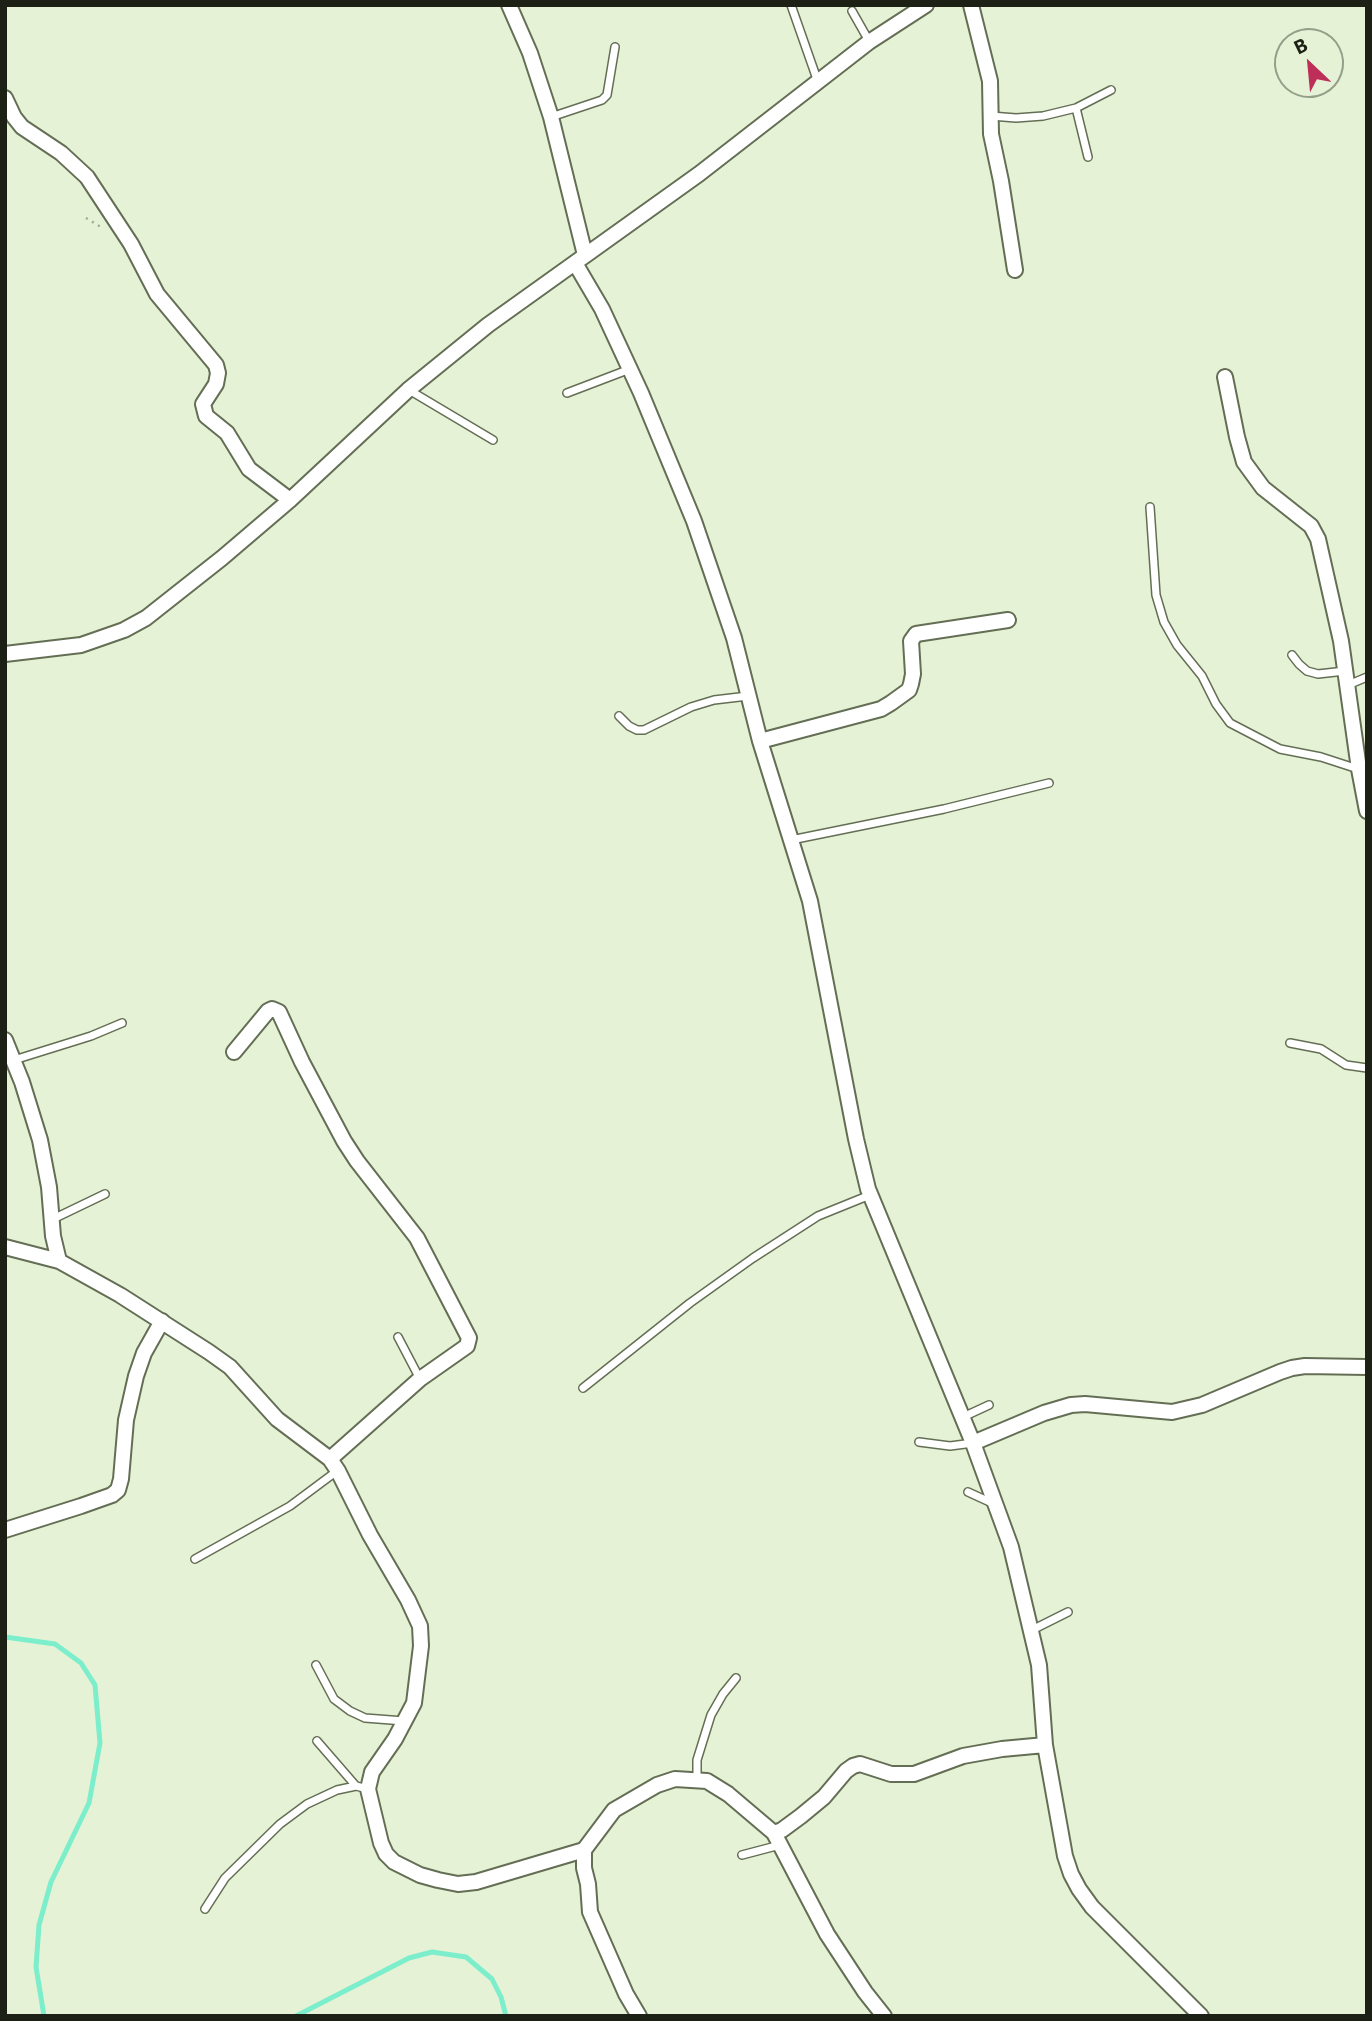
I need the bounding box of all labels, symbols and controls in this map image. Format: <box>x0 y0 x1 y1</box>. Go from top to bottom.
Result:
north arrow <box>1274 28 1344 98</box>
text: B <box>1289 31 1312 60</box>

